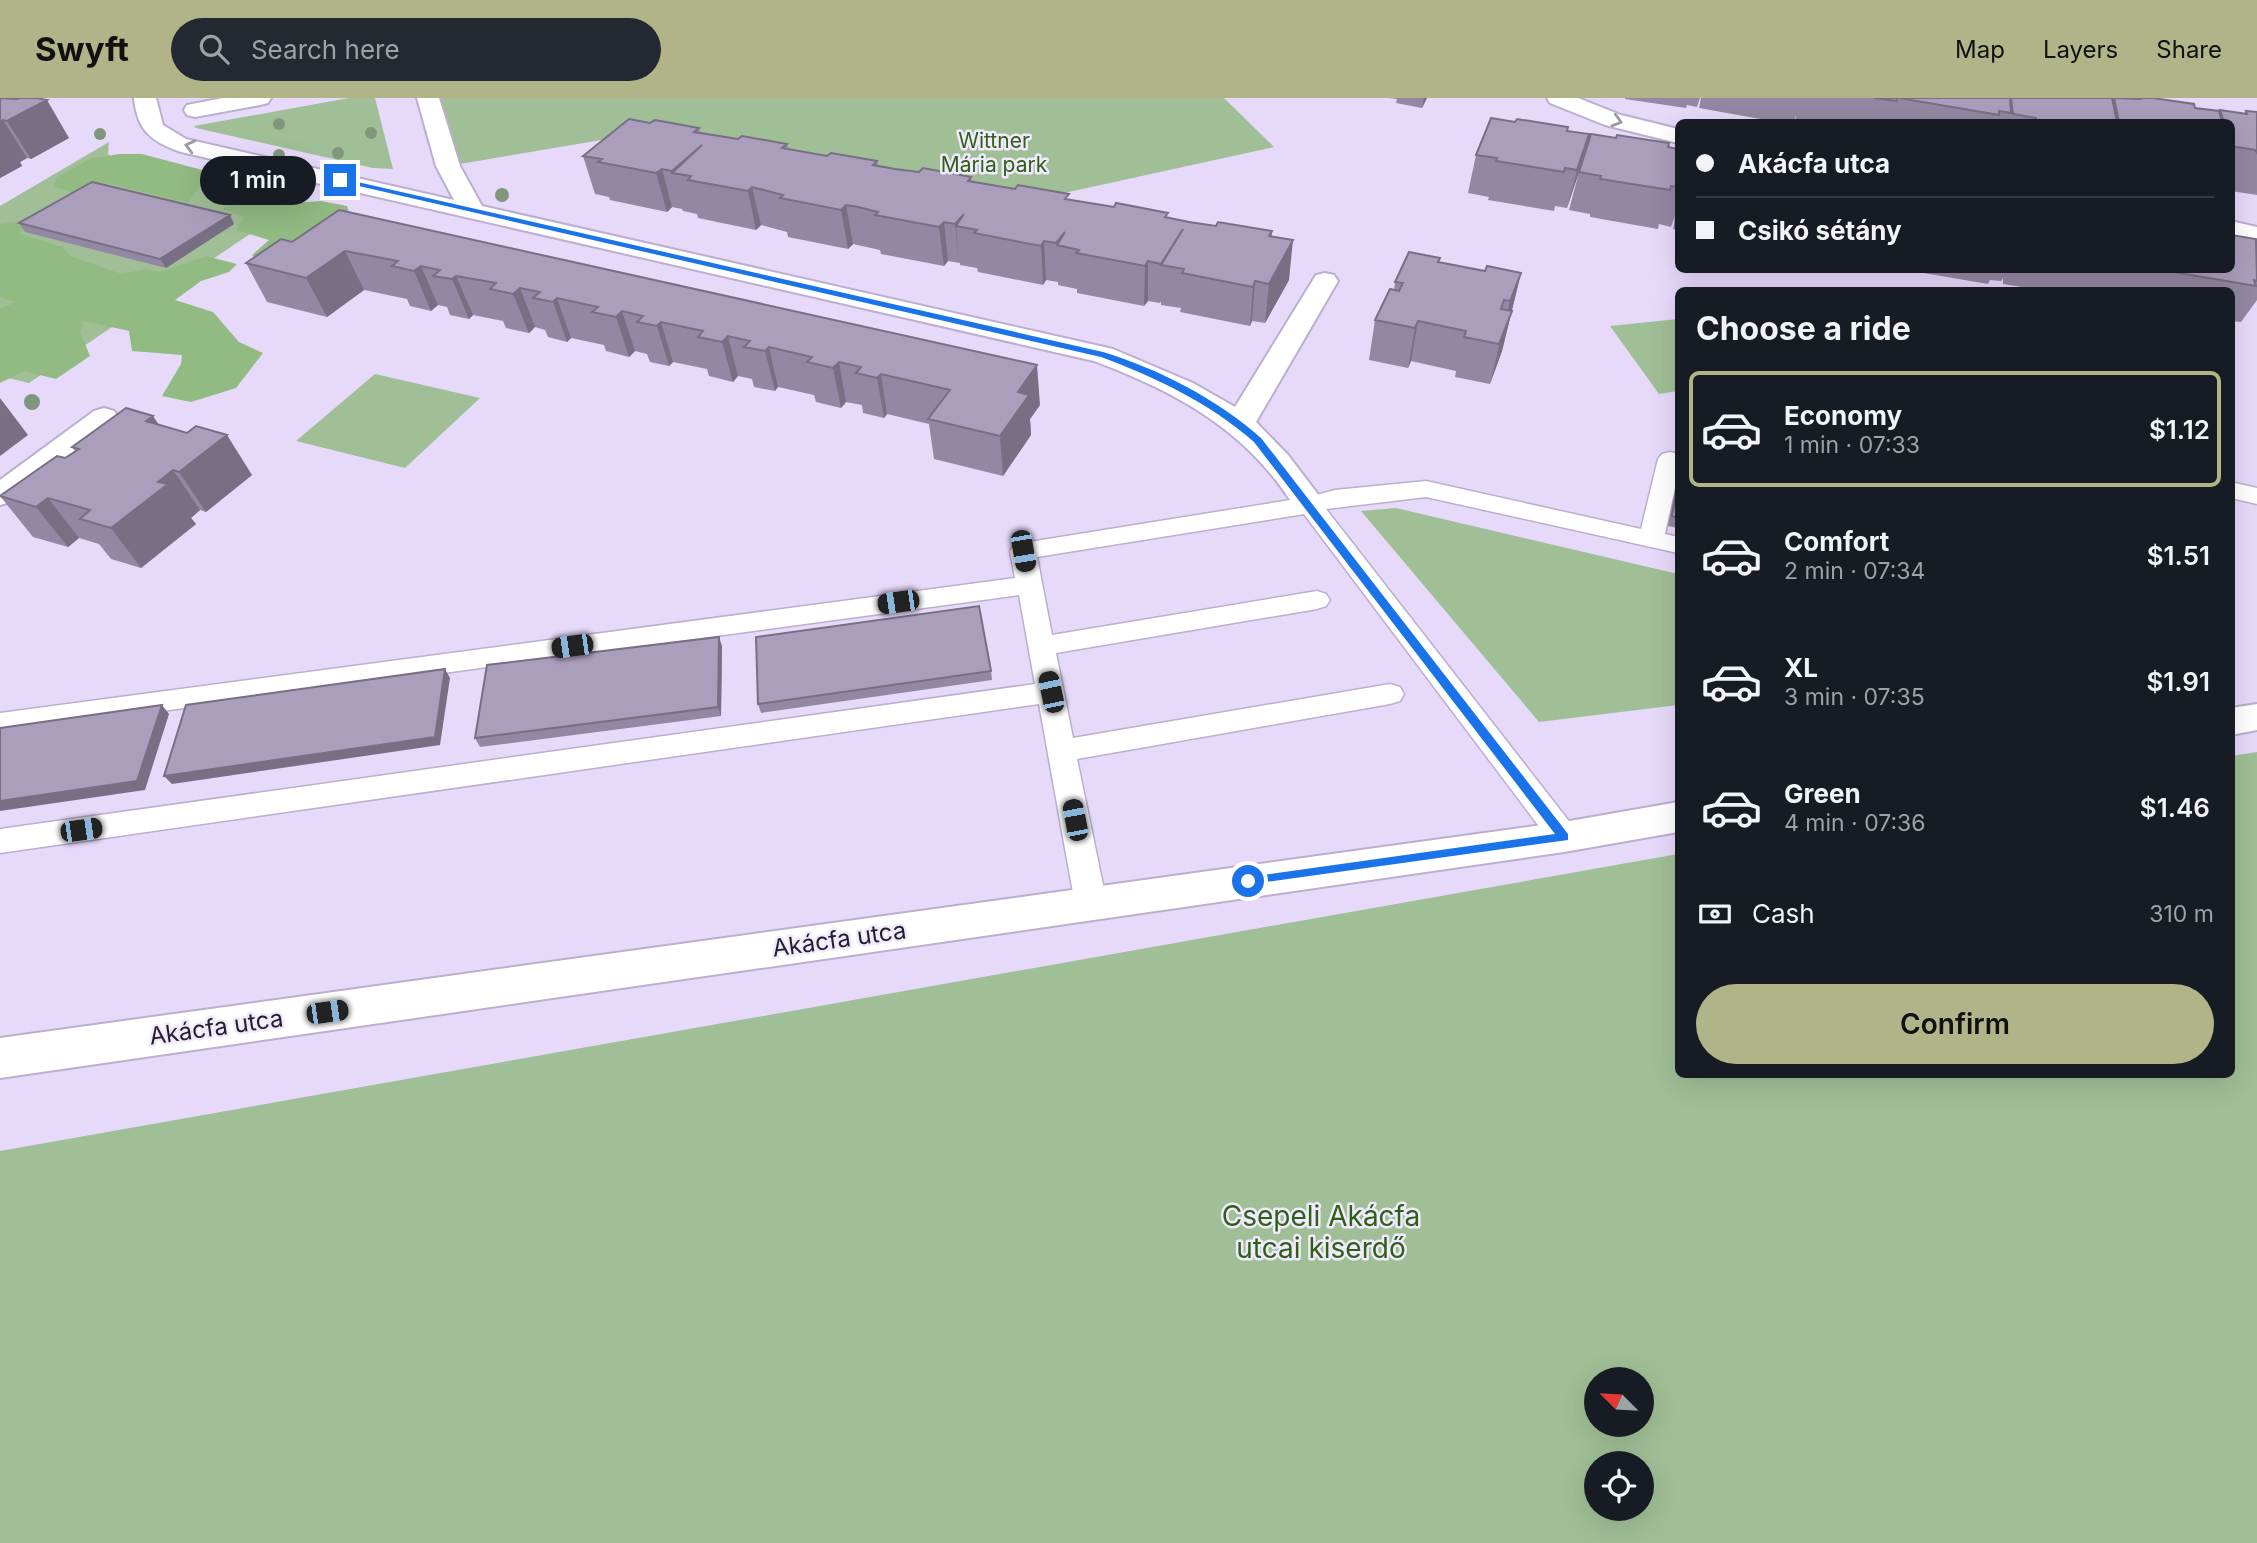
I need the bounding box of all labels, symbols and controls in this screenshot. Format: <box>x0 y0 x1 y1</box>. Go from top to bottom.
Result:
search box <box>171 18 661 81</box>
text: Swyft <box>35 29 129 69</box>
icon: search <box>195 30 233 68</box>
text: Search here <box>251 34 400 65</box>
text: Map <box>1955 35 2005 64</box>
text: Layers <box>2043 35 2118 64</box>
text: Share <box>2156 35 2222 64</box>
one-way arrow <box>1611 112 1623 127</box>
park label: Wittner Mária park <box>941 128 1048 177</box>
one-way arrow <box>184 140 196 154</box>
text: Akácfa utca <box>1738 148 1890 179</box>
callout: 1 min <box>200 155 316 204</box>
route end <box>324 164 356 196</box>
text: 1 min <box>230 166 286 194</box>
text: Csikó sétány <box>1738 215 1902 246</box>
text: Choose a ride <box>1696 309 1911 348</box>
icon: car <box>1700 398 1763 461</box>
text: Economy <box>1784 400 1902 431</box>
text: $1.12 <box>2149 414 2210 445</box>
text: 1 min · 07:33 <box>1784 431 1920 459</box>
icon: car <box>1700 524 1763 587</box>
text: Comfort <box>1784 526 1889 557</box>
car <box>1010 528 1037 574</box>
text: $1.51 <box>2147 540 2210 571</box>
text: 2 min · 07:34 <box>1784 557 1925 585</box>
car <box>876 589 921 615</box>
car <box>550 633 595 659</box>
icon: car <box>1700 650 1763 713</box>
text: XL <box>1784 652 1818 683</box>
text: $1.91 <box>2146 666 2210 697</box>
car <box>1037 669 1066 715</box>
text: 3 min · 07:35 <box>1784 683 1925 711</box>
icon: car <box>1700 776 1763 839</box>
text: Green <box>1784 778 1861 809</box>
text: $1.46 <box>2140 792 2210 823</box>
car <box>1061 797 1090 843</box>
text: 4 min · 07:36 <box>1784 809 1926 837</box>
car <box>59 817 104 843</box>
route start <box>1232 865 1264 897</box>
icon: cash <box>1696 895 1734 933</box>
text: Cash <box>1752 898 1815 929</box>
text: 310 m <box>2149 900 2214 928</box>
street label: Akácfa utca <box>770 915 908 963</box>
button: Confirm <box>1696 984 2214 1064</box>
car <box>305 999 350 1025</box>
street label: Akácfa utca <box>147 1003 285 1051</box>
park label: Csepeli Akácfa utcai kiserdő <box>1222 1199 1420 1265</box>
north arrow <box>1584 1367 1654 1437</box>
map controls <box>1584 1367 1654 1521</box>
button: locate <box>1584 1451 1654 1521</box>

